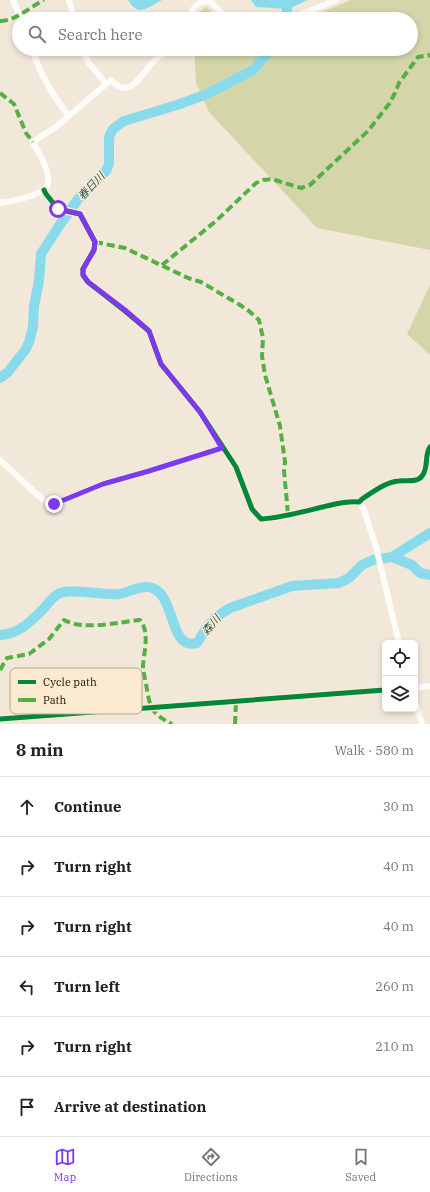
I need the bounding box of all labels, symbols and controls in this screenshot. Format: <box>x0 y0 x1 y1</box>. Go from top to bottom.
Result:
search box <box>12 12 418 56</box>
icon: search <box>26 23 48 45</box>
text: Search here <box>58 25 143 44</box>
water label: 春日川 <box>75 168 108 203</box>
route start <box>49 200 67 218</box>
route end <box>45 495 63 513</box>
water label: 森川 <box>199 611 224 638</box>
map controls <box>382 640 418 712</box>
button: locate <box>382 640 418 676</box>
legend <box>10 668 142 714</box>
text: Cycle path <box>43 675 97 689</box>
button: layers <box>382 676 418 712</box>
text: Path <box>43 693 66 707</box>
text: 8 min <box>16 739 64 761</box>
text: Walk · 580 m <box>335 742 414 759</box>
icon: ahead <box>16 796 38 818</box>
text: Continue <box>54 797 121 816</box>
text: 30 m <box>383 798 414 815</box>
icon: right <box>16 856 38 878</box>
text: Turn right <box>54 857 132 876</box>
text: 40 m <box>383 858 414 875</box>
icon: right <box>16 916 38 938</box>
text: Turn right <box>54 917 132 936</box>
text: 40 m <box>383 918 414 935</box>
icon: left <box>16 976 38 998</box>
text: Turn left <box>54 977 120 996</box>
text: 260 m <box>375 978 414 995</box>
icon: right <box>16 1036 38 1058</box>
text: Turn right <box>54 1037 132 1056</box>
text: 210 m <box>375 1038 414 1055</box>
icon: arrive <box>16 1096 38 1118</box>
text: Arrive at destination <box>54 1097 206 1116</box>
tab: Map <box>54 1146 76 1184</box>
tab: Directions <box>184 1146 238 1184</box>
tab: Saved <box>345 1146 376 1184</box>

